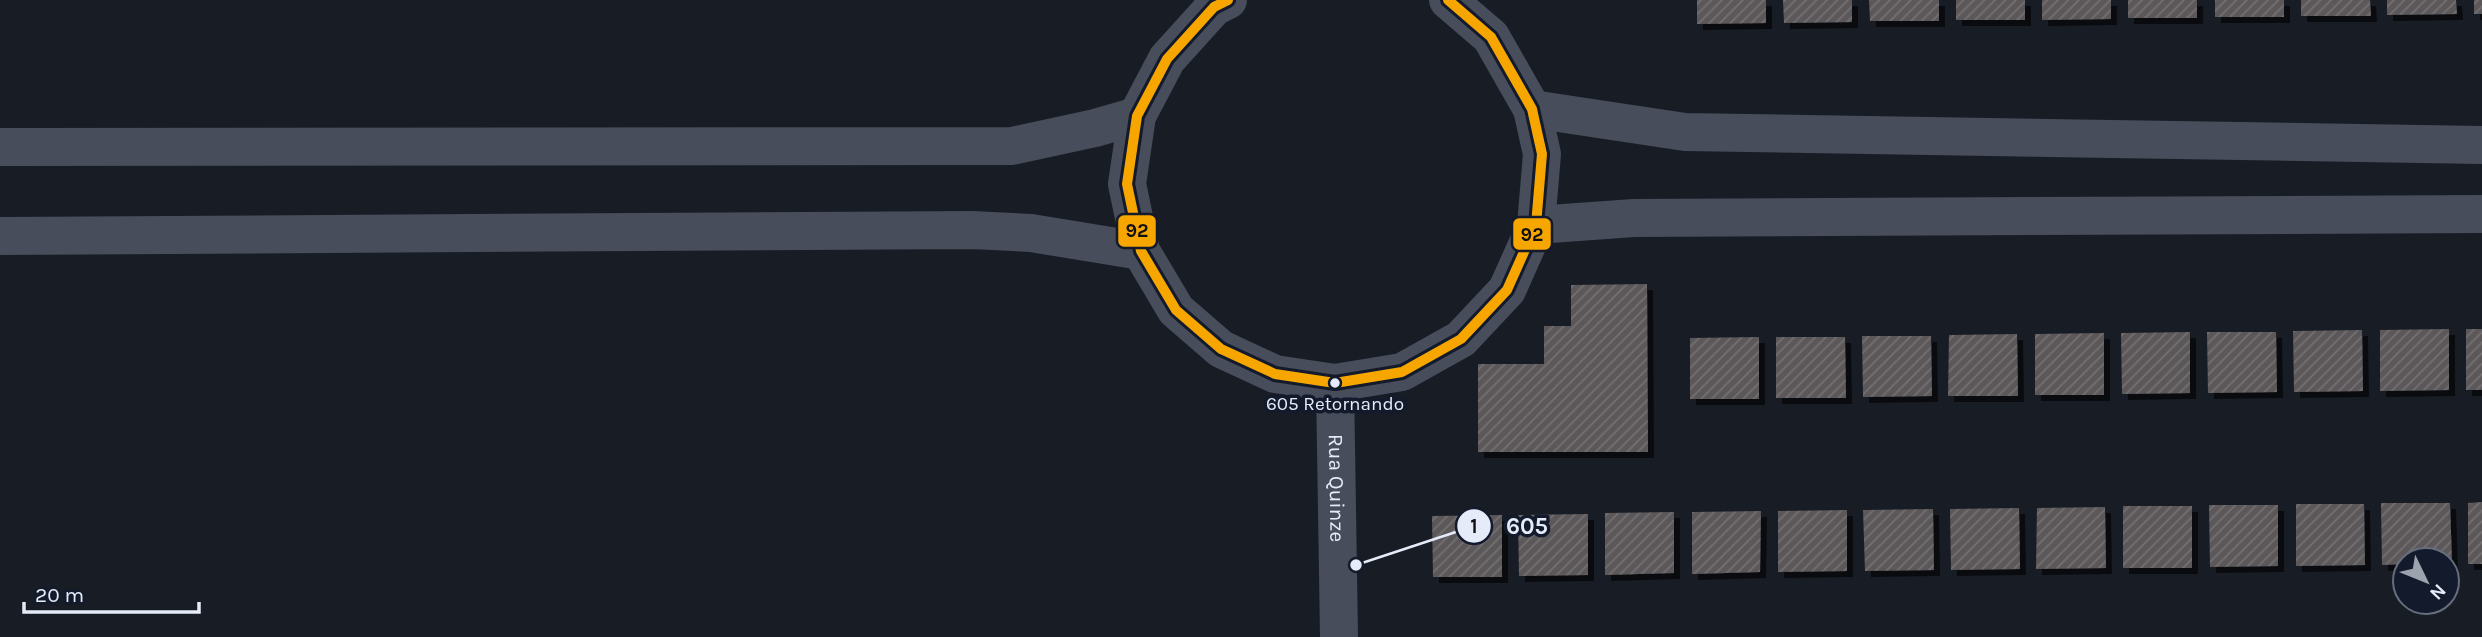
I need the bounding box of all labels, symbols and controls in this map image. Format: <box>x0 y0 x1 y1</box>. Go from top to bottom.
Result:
line badge: 92 <box>1117 214 1157 248</box>
line badge: 92 <box>1512 217 1552 251</box>
text: 92 <box>1125 220 1149 242</box>
text: 92 <box>1520 224 1544 246</box>
marker: 605 Retornando <box>1328 376 1342 390</box>
place label: 605 Retornando <box>1266 393 1404 415</box>
street label: Rua Quinze <box>1324 434 1350 542</box>
callout: 605 <box>1457 504 1562 548</box>
text: 605 <box>1506 513 1548 540</box>
text: 1 <box>1470 514 1478 538</box>
north arrow <box>2391 546 2461 616</box>
scale bar <box>24 570 200 614</box>
text: N <box>2425 579 2450 604</box>
text: 20 m <box>35 583 84 607</box>

